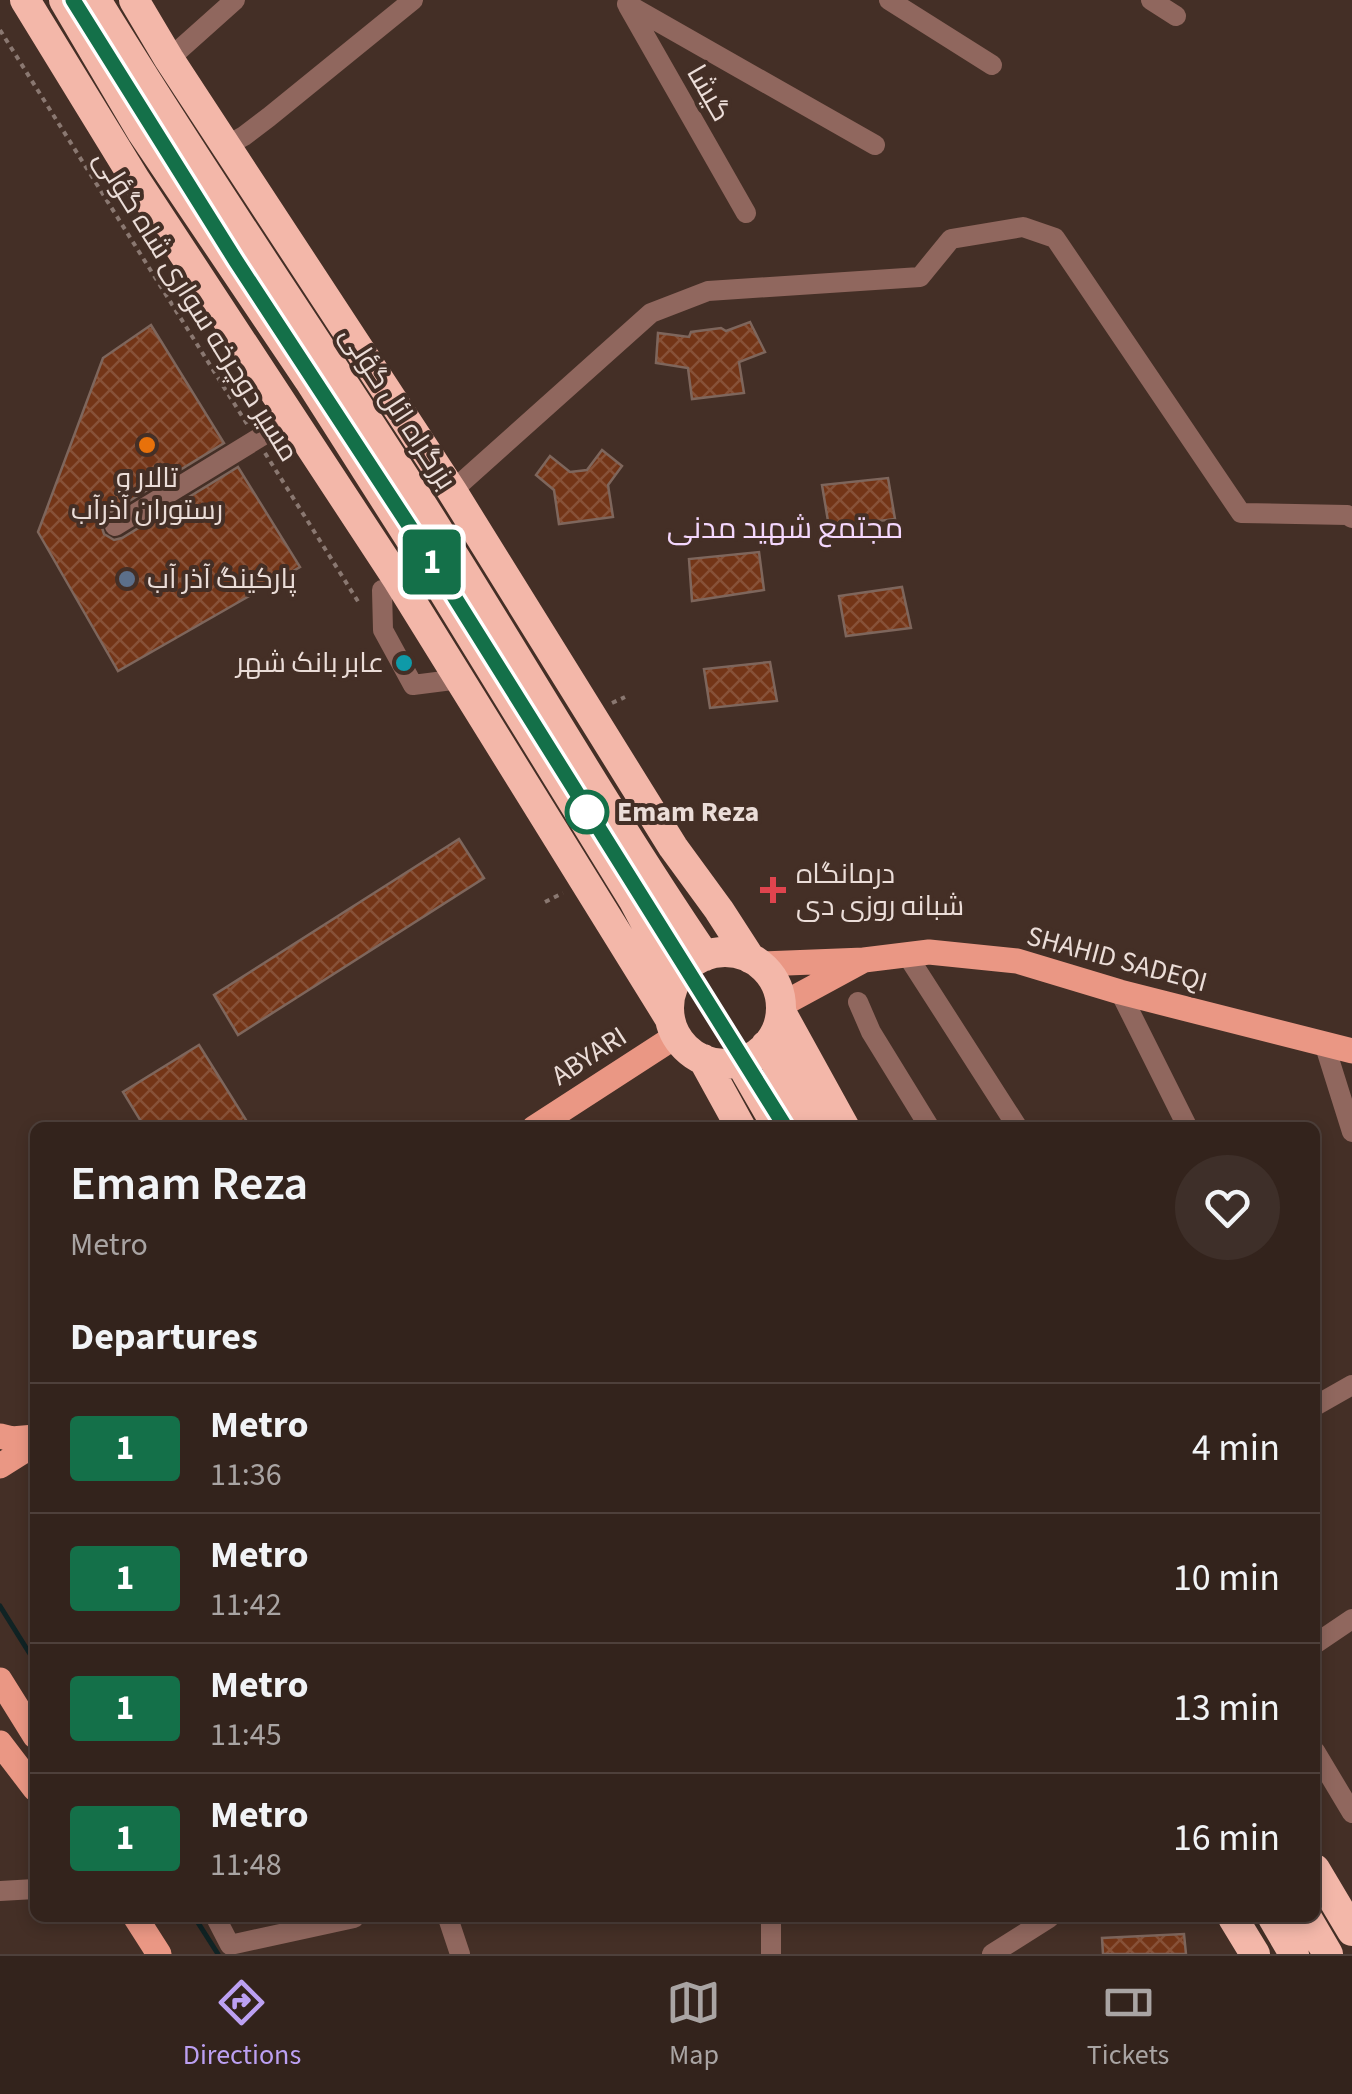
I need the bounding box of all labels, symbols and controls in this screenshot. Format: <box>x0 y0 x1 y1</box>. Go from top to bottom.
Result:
street label: گیشا <box>677 57 741 129</box>
street label: مسیر دوچرخه سواری شاه گؤلی <box>84 143 308 469</box>
street label: بزرگراه ائل گؤلی <box>330 318 466 498</box>
marker: تالار و رستوران آذرآب <box>136 434 158 456</box>
place label: تالار و رستوران آذرآب <box>71 458 223 530</box>
district label: مجتمع شهید مدنی <box>667 507 903 550</box>
line badge: 1 <box>400 530 464 594</box>
text: 1 <box>423 537 441 587</box>
place label: پارکینگ آذر آب <box>147 559 297 599</box>
marker: پارکینگ آذر آب <box>116 568 138 590</box>
place label: عابر بانک شهر <box>234 643 384 683</box>
marker: عابر بانک شهر <box>393 652 415 674</box>
marker: Emam Reza <box>566 791 608 833</box>
place label: Emam Reza <box>617 792 759 832</box>
place label: درمانگاه شبانه روزی دی <box>796 854 964 926</box>
marker: درمانگاه شبانه روزی دی <box>760 877 786 903</box>
street label: SHAHID SADEQI <box>1022 916 1212 1002</box>
street label: ABYARI <box>543 1017 635 1095</box>
text: Emam Reza <box>70 1150 308 1218</box>
button: heart <box>1175 1155 1280 1260</box>
text: Metro <box>70 1222 148 1268</box>
text: Departures <box>70 1310 258 1364</box>
text: Metro <box>210 1398 309 1452</box>
text: 4 min <box>1192 1421 1280 1475</box>
text: 1 <box>116 1423 134 1473</box>
text: 11:36 <box>210 1452 282 1498</box>
text: Metro <box>210 1528 309 1582</box>
text: 10 min <box>1173 1551 1280 1605</box>
text: 1 <box>116 1553 134 1603</box>
text: 11:42 <box>210 1582 282 1628</box>
text: Metro <box>210 1658 309 1712</box>
text: 13 min <box>1173 1681 1280 1735</box>
text: 1 <box>116 1683 134 1733</box>
text: 11:45 <box>210 1712 282 1758</box>
text: Metro <box>210 1788 309 1842</box>
text: 16 min <box>1173 1811 1280 1865</box>
text: 1 <box>116 1813 134 1863</box>
text: 11:48 <box>210 1842 282 1888</box>
tab: Directions <box>183 1975 301 2075</box>
tab: Map <box>666 1975 721 2075</box>
tab: Tickets <box>1087 1975 1169 2075</box>

